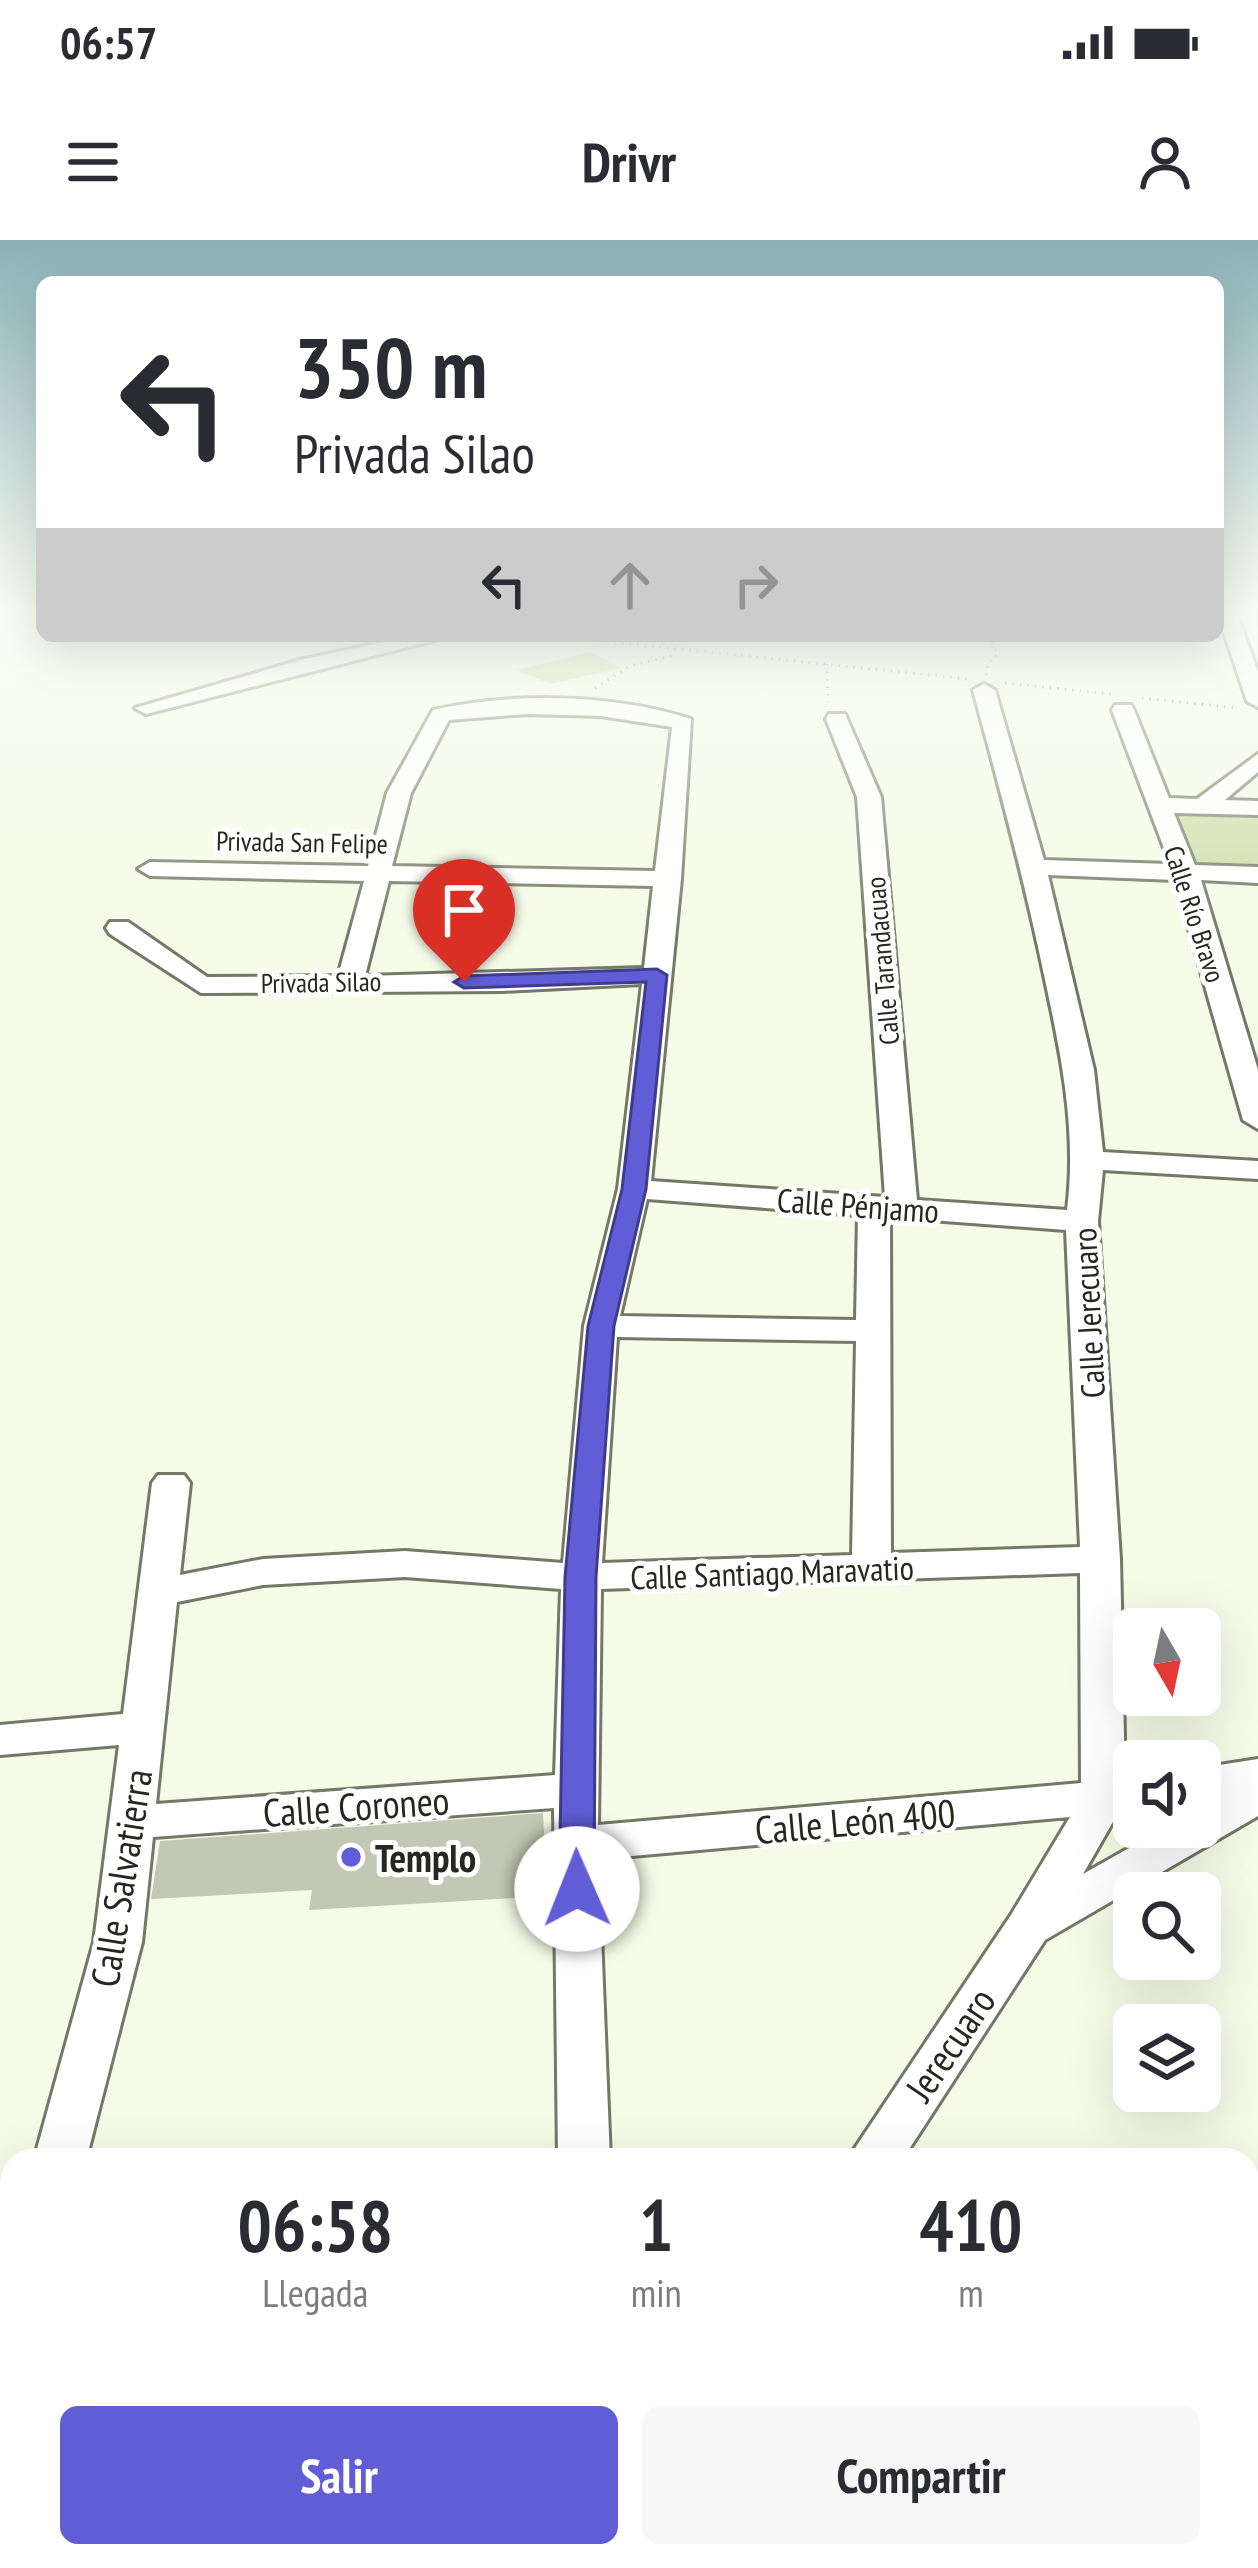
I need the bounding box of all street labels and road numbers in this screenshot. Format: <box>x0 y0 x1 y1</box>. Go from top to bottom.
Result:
street label: Privada San Felipe <box>216 824 388 860</box>
street label: Calle Río Bravo <box>1157 841 1233 987</box>
street label: Calle Tarandacuao <box>858 876 906 1046</box>
street label: Privada Silao <box>261 964 381 1000</box>
street label: Calle Pénjamo <box>776 1178 940 1232</box>
street label: Calle Jerecuaro <box>1062 1227 1114 1399</box>
street label: Calle Santiago Maravatio <box>630 1546 914 1598</box>
street label: Calle Salvatierra <box>79 1765 163 1991</box>
street label: Calle Coroneo <box>261 1774 451 1838</box>
street label: Calle León 400 <box>753 1787 957 1855</box>
street label: Jerecuaro <box>893 1978 1006 2112</box>

